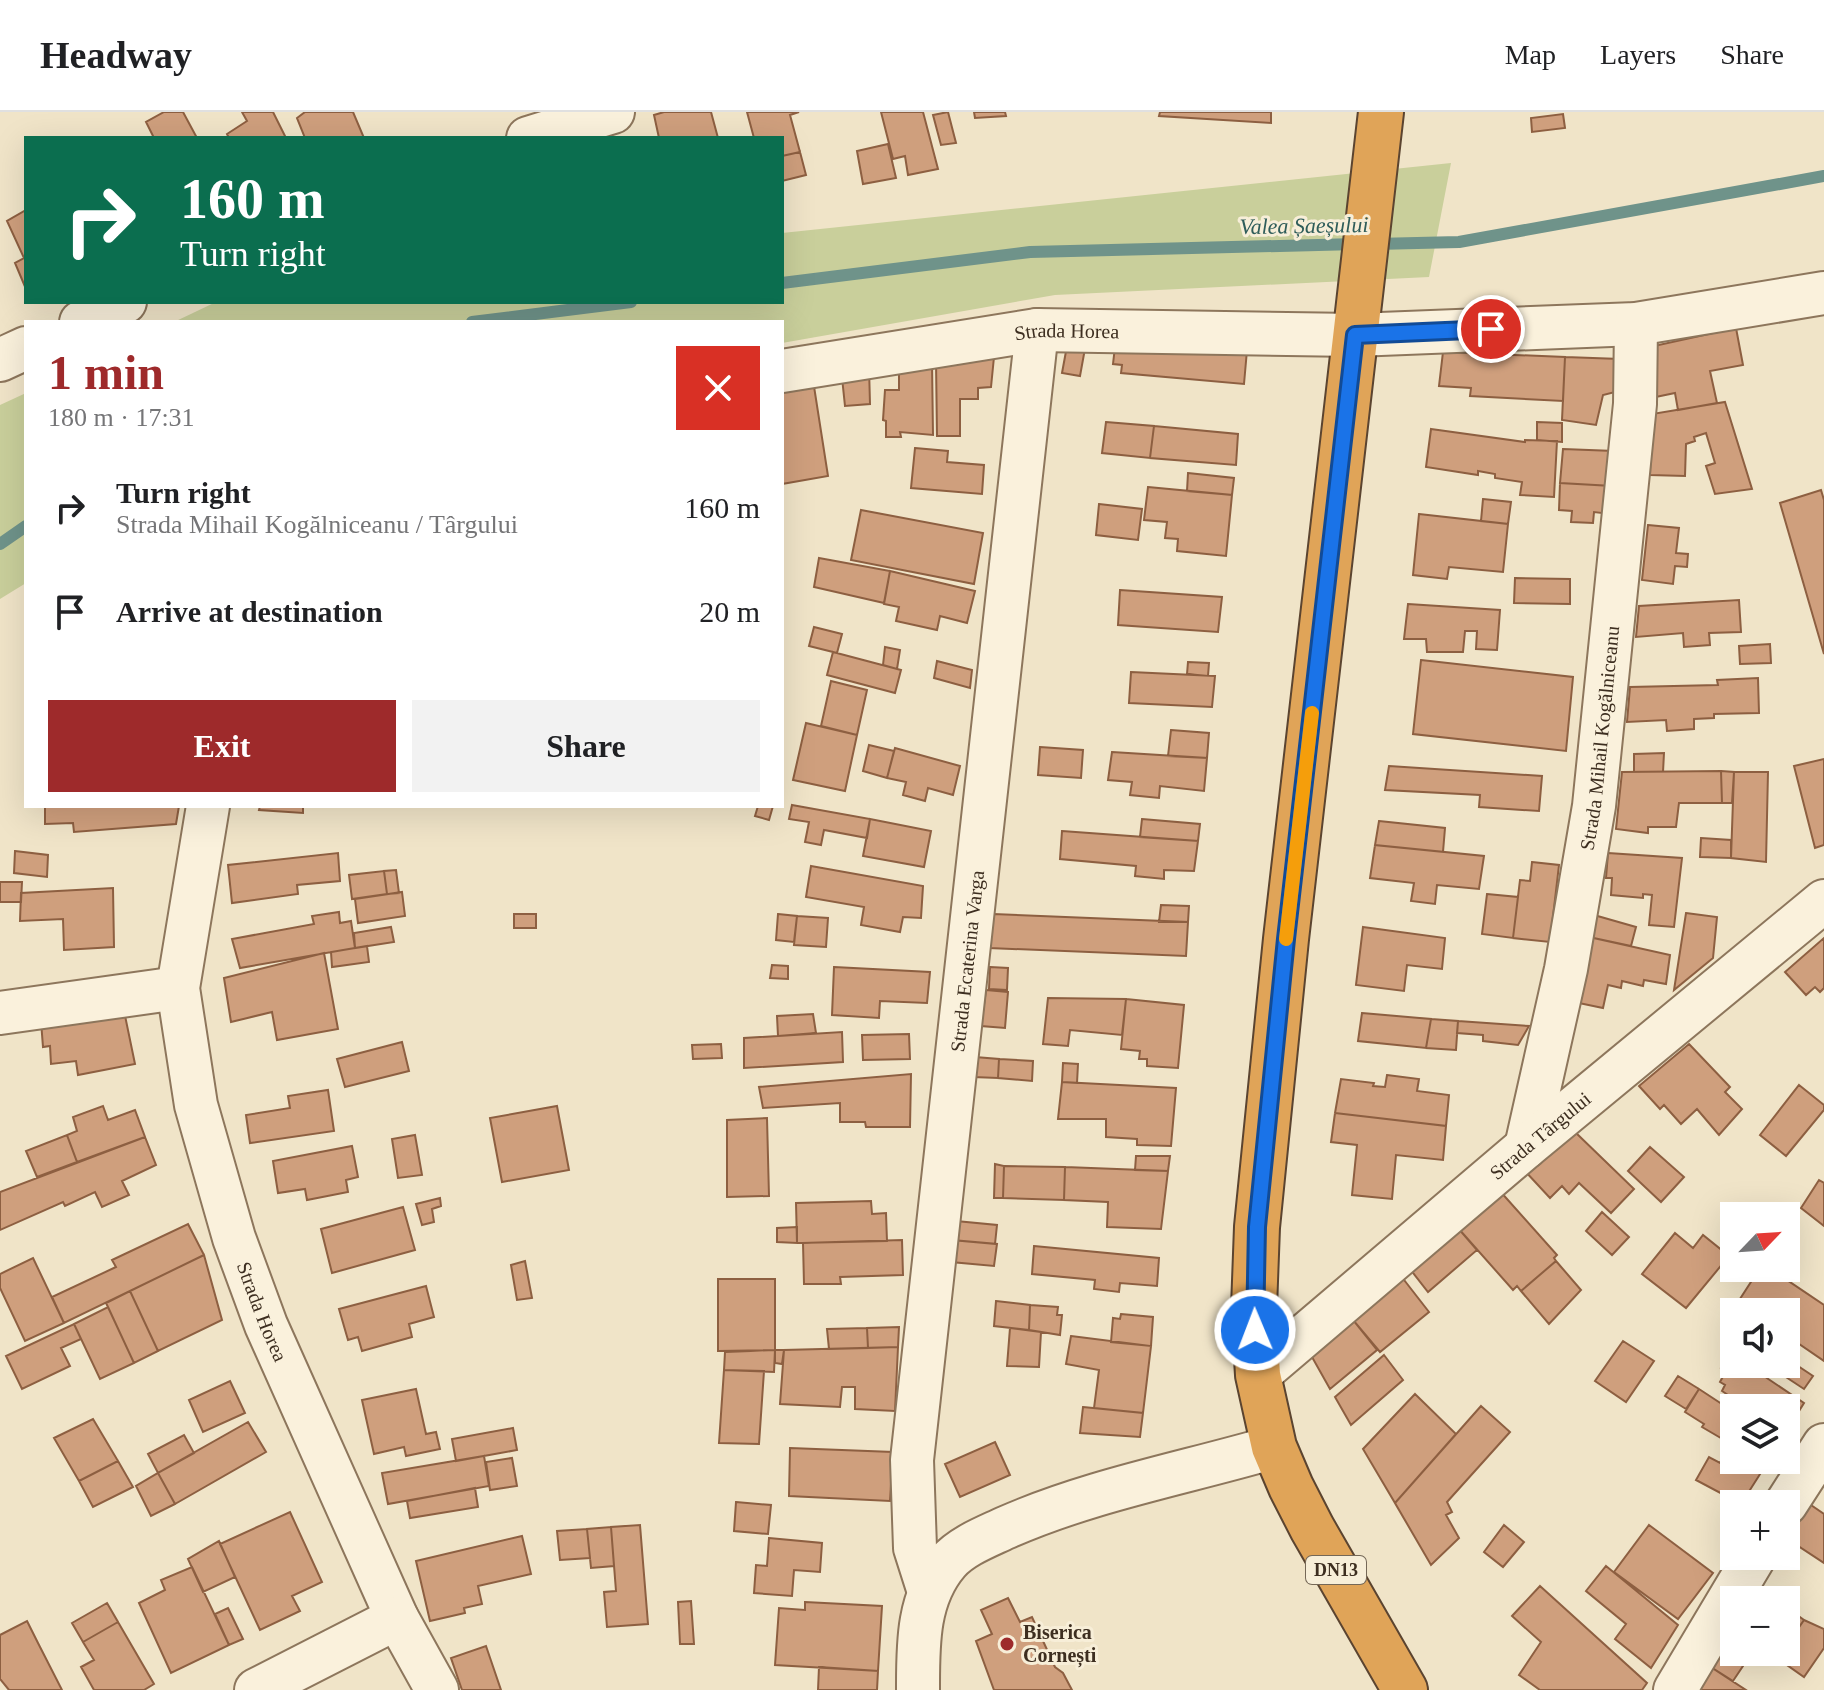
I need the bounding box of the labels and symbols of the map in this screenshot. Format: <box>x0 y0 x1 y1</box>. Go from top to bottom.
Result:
water label: Valea Șaeșului <box>1239 212 1369 239</box>
pin <box>1457 295 1525 363</box>
street label: Strada Horea <box>1013 319 1120 344</box>
street label: Strada Mihail Kogălniceanu <box>1576 625 1623 852</box>
street label: Strada Ecaterina Varga <box>946 869 988 1053</box>
street label: Strada Târgului <box>1485 1087 1595 1184</box>
north arrow <box>1720 1202 1800 1282</box>
street label: Strada Horea <box>233 1259 292 1365</box>
position arrow <box>1213 1288 1297 1372</box>
road number: DN13 <box>1306 1556 1366 1584</box>
place label: Biserica Cornești <box>1023 1621 1097 1668</box>
marker: Biserica Cornești <box>998 1635 1016 1653</box>

